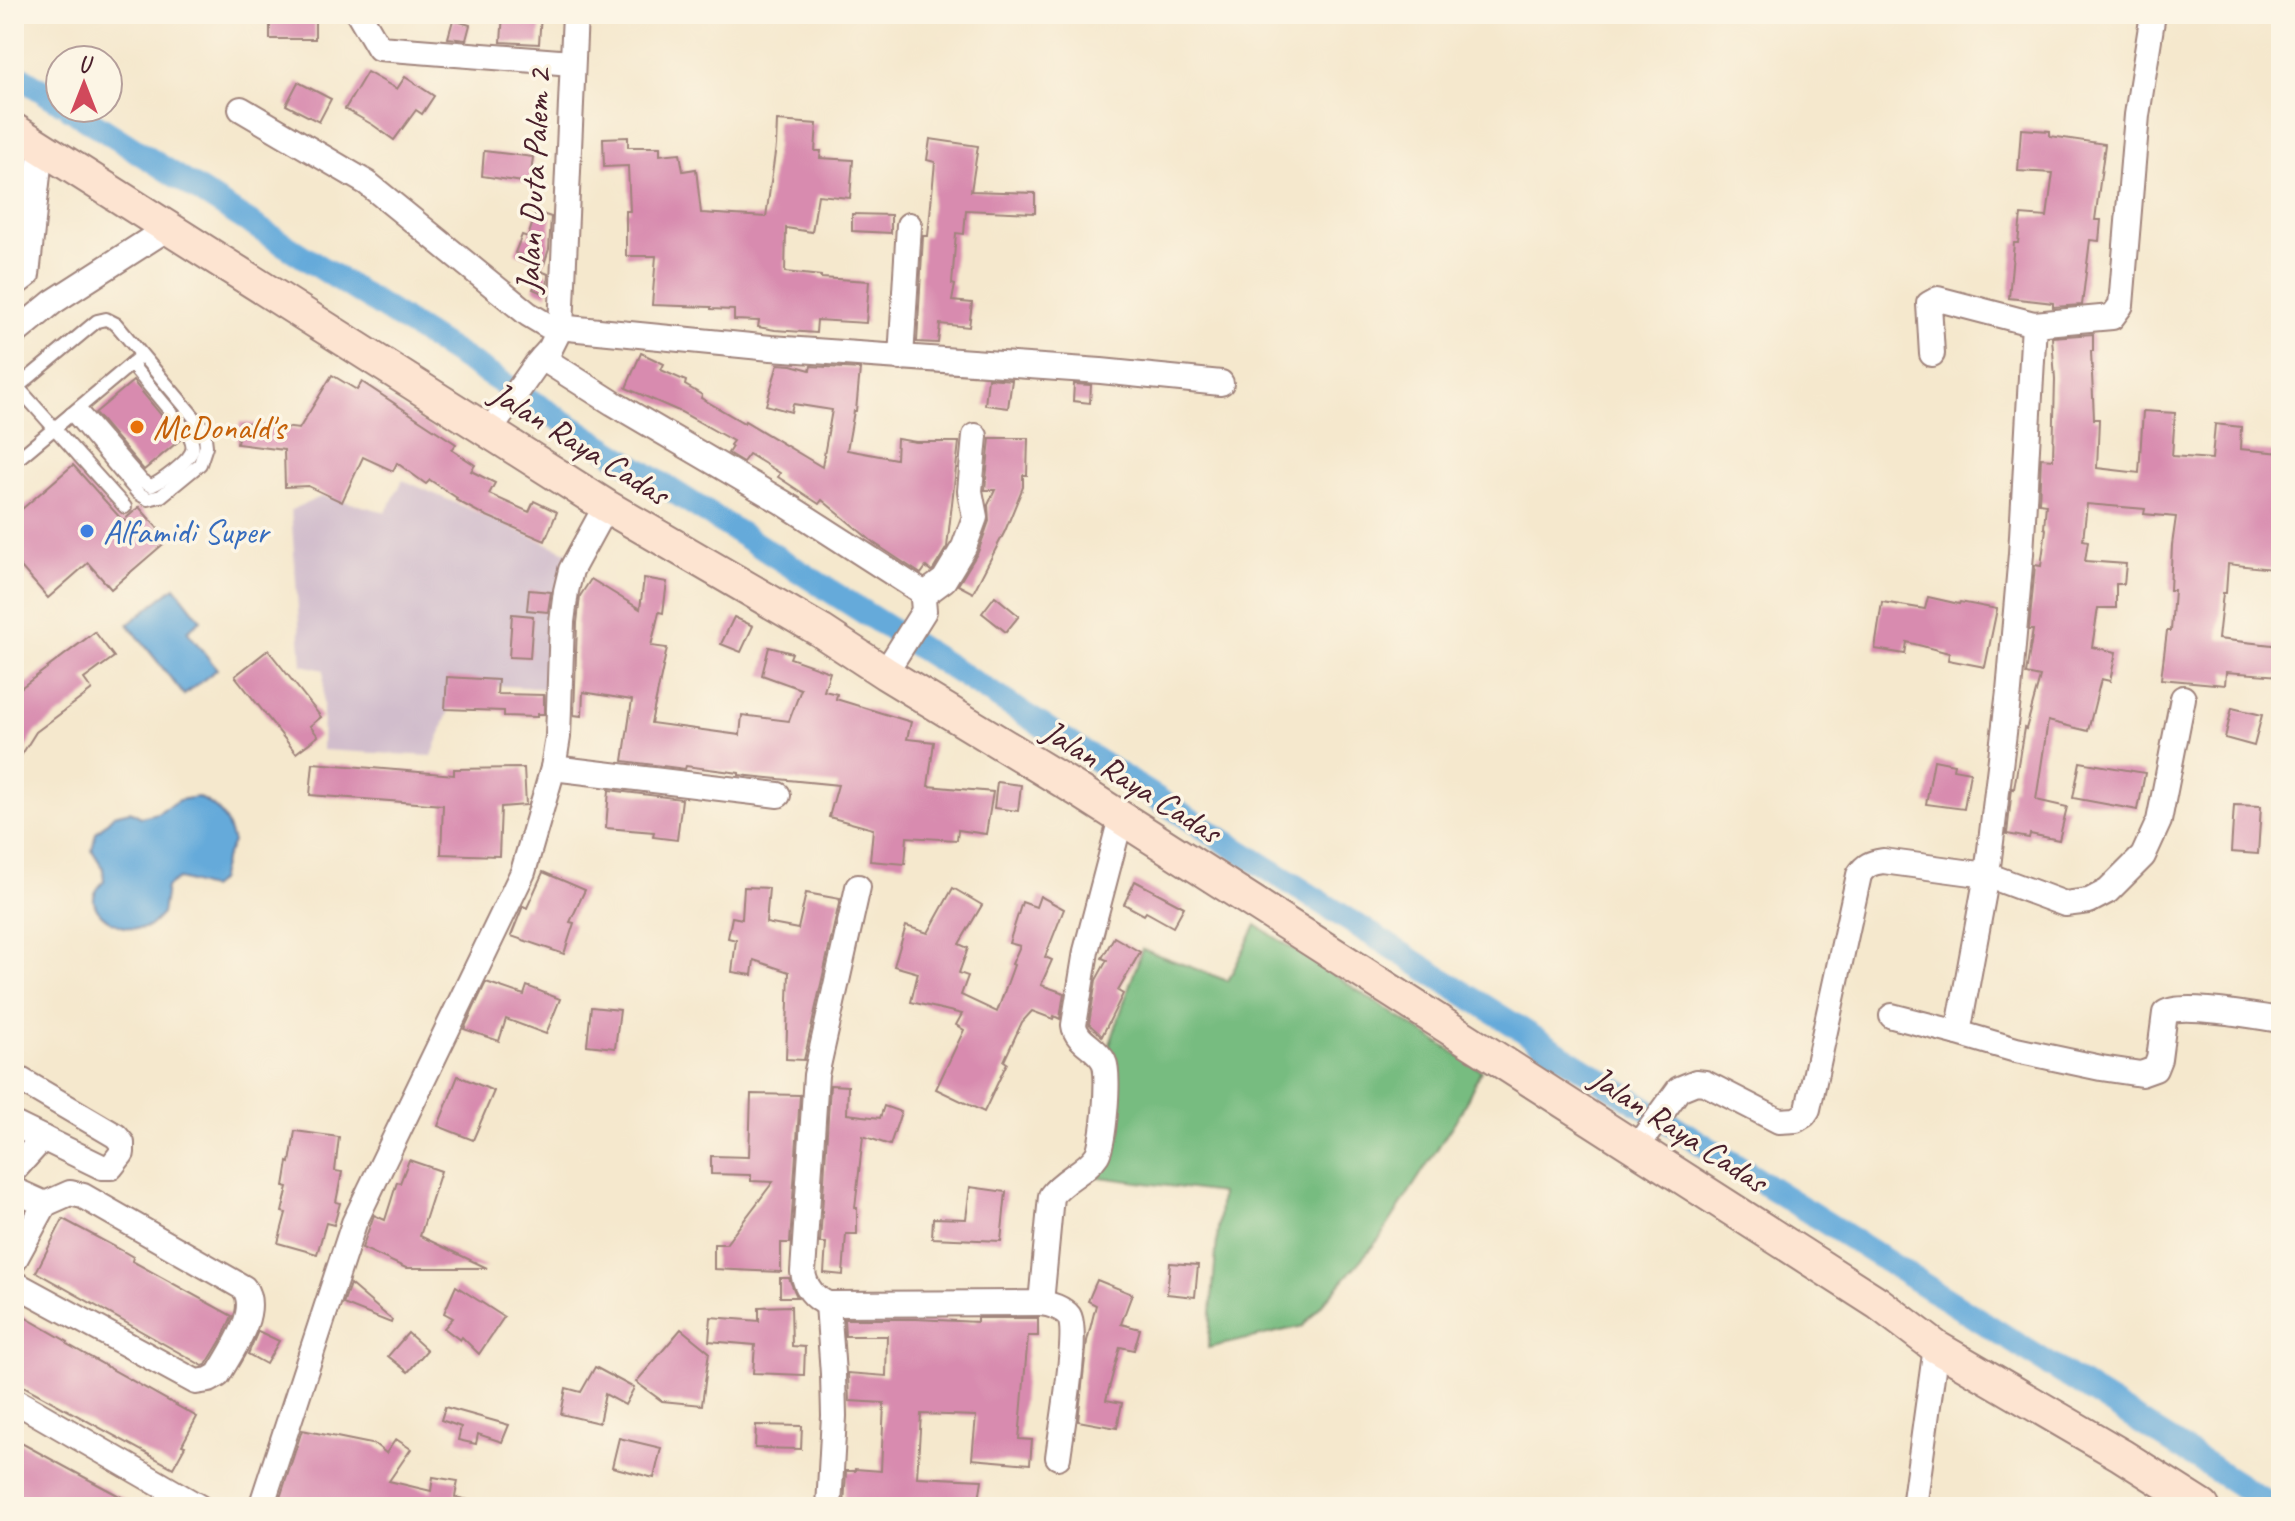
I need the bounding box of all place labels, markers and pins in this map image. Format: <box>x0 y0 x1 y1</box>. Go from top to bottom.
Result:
place label: McDonald's <box>153 406 288 449</box>
marker: McDonald's <box>128 418 146 436</box>
place label: Alfamidi Super <box>103 510 271 553</box>
marker: Alfamidi Super <box>78 522 96 540</box>

